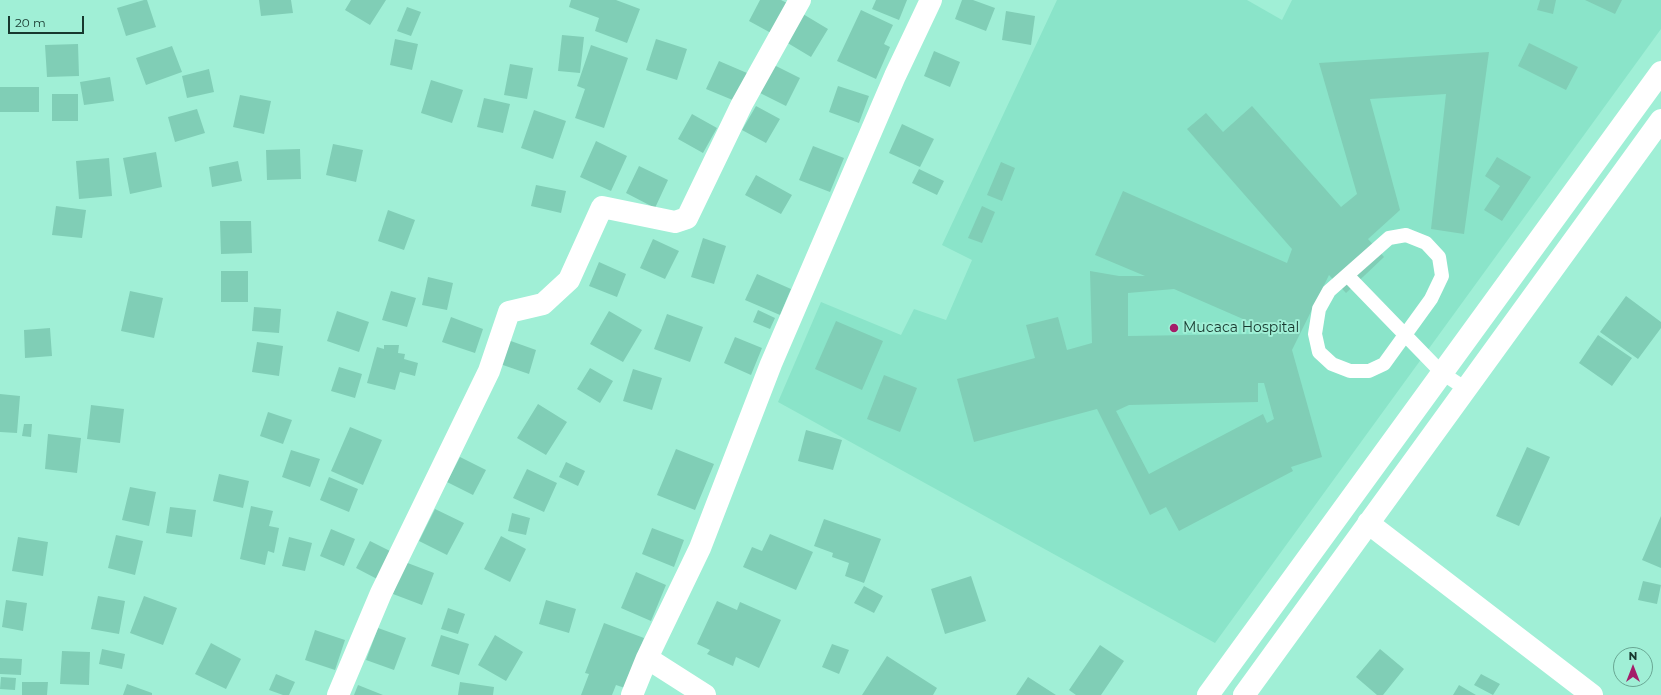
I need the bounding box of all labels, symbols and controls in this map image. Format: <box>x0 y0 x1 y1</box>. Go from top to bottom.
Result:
scale bar <box>10 8 86 34</box>
text: 20 m <box>15 15 46 30</box>
place label: Mucaca Hospital <box>1183 320 1299 336</box>
marker: Mucaca Hospital <box>1168 322 1180 334</box>
north arrow <box>1613 647 1653 687</box>
text: N <box>1629 649 1637 663</box>

